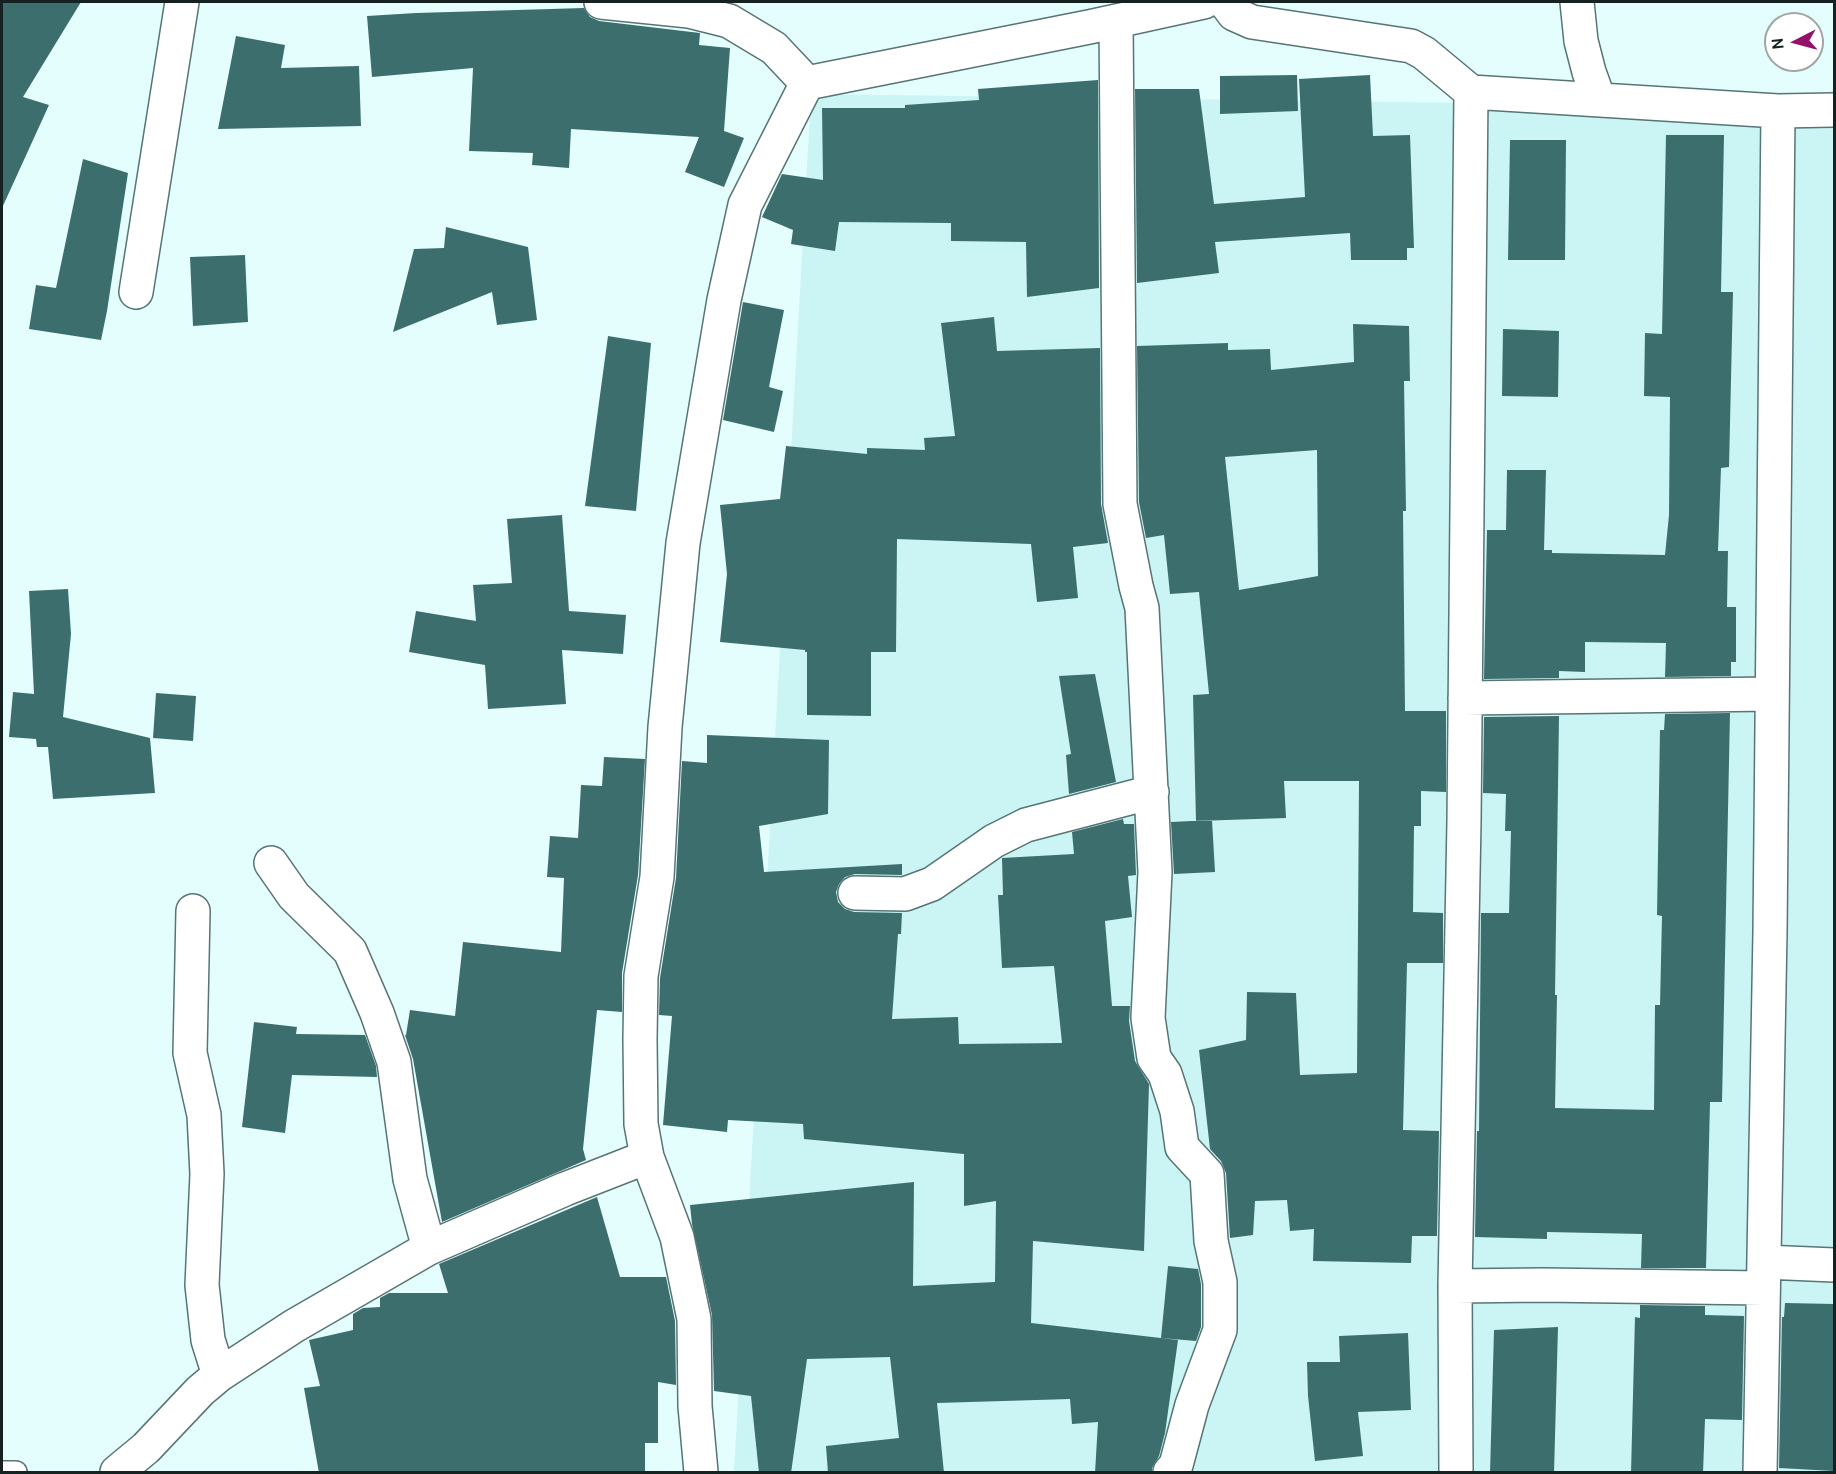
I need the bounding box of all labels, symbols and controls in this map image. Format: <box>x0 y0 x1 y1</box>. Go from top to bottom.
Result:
north arrow <box>1764 12 1824 72</box>
text: N <box>1768 37 1788 50</box>

